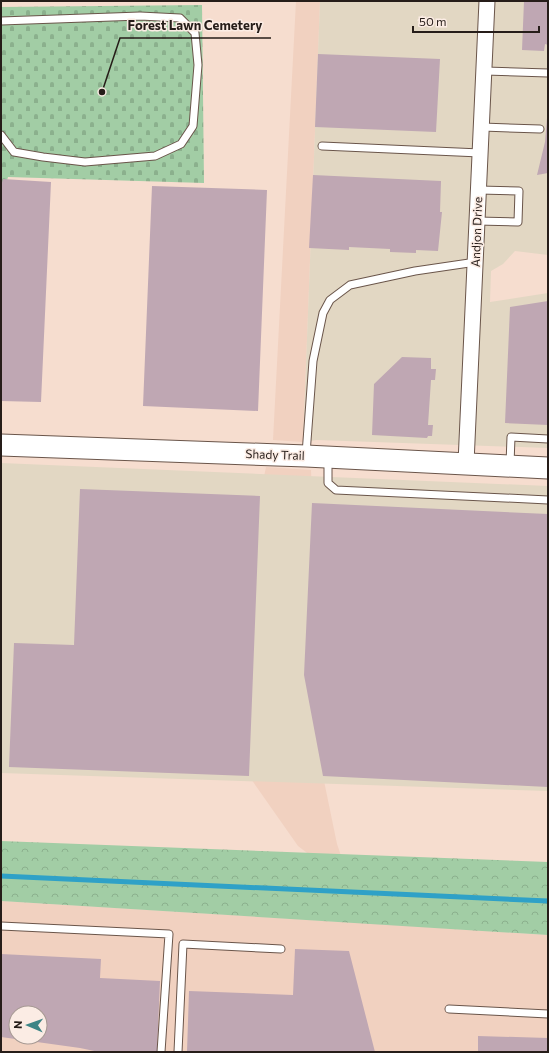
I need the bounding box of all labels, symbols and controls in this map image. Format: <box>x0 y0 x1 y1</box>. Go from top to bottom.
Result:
scale bar <box>413 8 539 34</box>
callout: Forest Lawn Cemetery <box>120 13 271 38</box>
text: 50 m <box>419 14 447 28</box>
text: Forest Lawn Cemetery <box>128 17 262 33</box>
street label: Andjon Drive <box>468 197 484 267</box>
street label: Shady Trail <box>245 446 305 462</box>
north arrow <box>8 1005 48 1045</box>
text: N <box>11 1020 24 1029</box>

